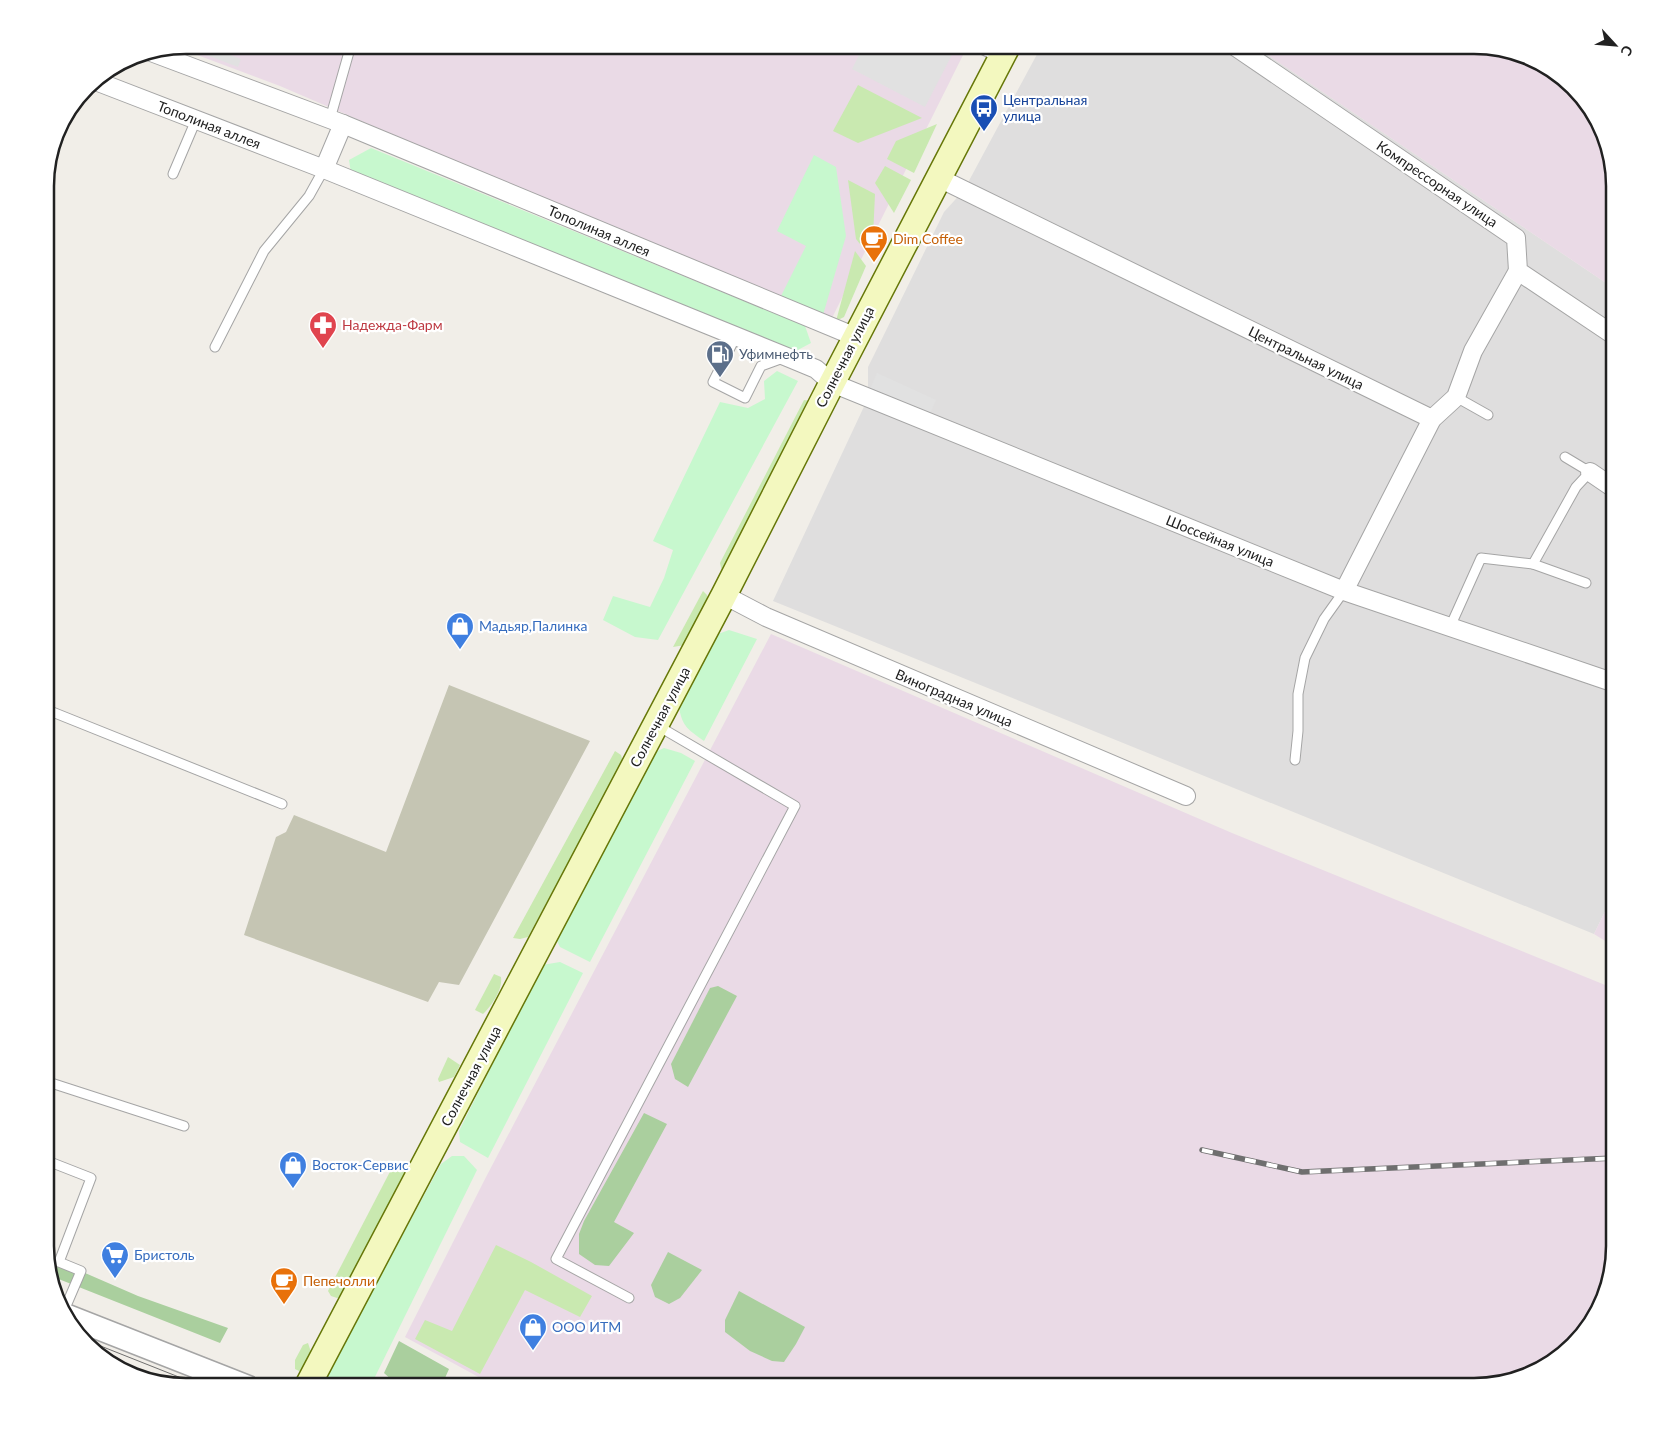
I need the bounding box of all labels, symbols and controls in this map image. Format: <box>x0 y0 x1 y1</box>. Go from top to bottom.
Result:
north arrow <box>1590 20 1640 70</box>
text: С <box>1617 43 1637 59</box>
place label: Центральная улица <box>1003 91 1087 124</box>
bus stop icon: Центральная улица <box>969 93 999 132</box>
street label: Тополиная аллея <box>155 97 263 152</box>
street label: Компрессорная улица <box>1374 137 1501 230</box>
street label: Тополиная аллея <box>546 201 653 260</box>
cafe icon: Dim Coffee <box>859 224 889 263</box>
place label: Dim Coffee <box>893 230 963 247</box>
street label: Солнечная улица <box>812 303 877 410</box>
pharmacy icon: Надежда-Фарм <box>308 310 338 349</box>
place label: Надежда-Фарм <box>342 316 443 333</box>
street label: Центральная улица <box>1246 322 1367 393</box>
fuel station icon: Уфимнефть <box>705 339 735 378</box>
place label: Уфимнефть <box>739 345 813 362</box>
street label: Шоссейная улица <box>1164 511 1277 570</box>
shop icon: Мадьяр,Палинка <box>445 611 475 650</box>
place label: Мадьяр,Палинка <box>479 617 587 634</box>
street label: Солнечная улица <box>626 664 693 770</box>
street label: Виноградная улица <box>893 665 1015 730</box>
street label: Солнечная улица <box>437 1023 504 1129</box>
shop icon: Восток-Сервис <box>278 1150 308 1189</box>
place label: Восток-Сервис <box>312 1156 409 1173</box>
supermarket icon: Бристоль <box>100 1240 130 1279</box>
place label: Бристоль <box>134 1246 195 1263</box>
cafe icon: Пепечолли <box>269 1266 299 1305</box>
place label: Пепечолли <box>303 1272 375 1289</box>
shop icon: ООО ИТМ <box>518 1312 548 1351</box>
place label: ООО ИТМ <box>552 1318 621 1335</box>

